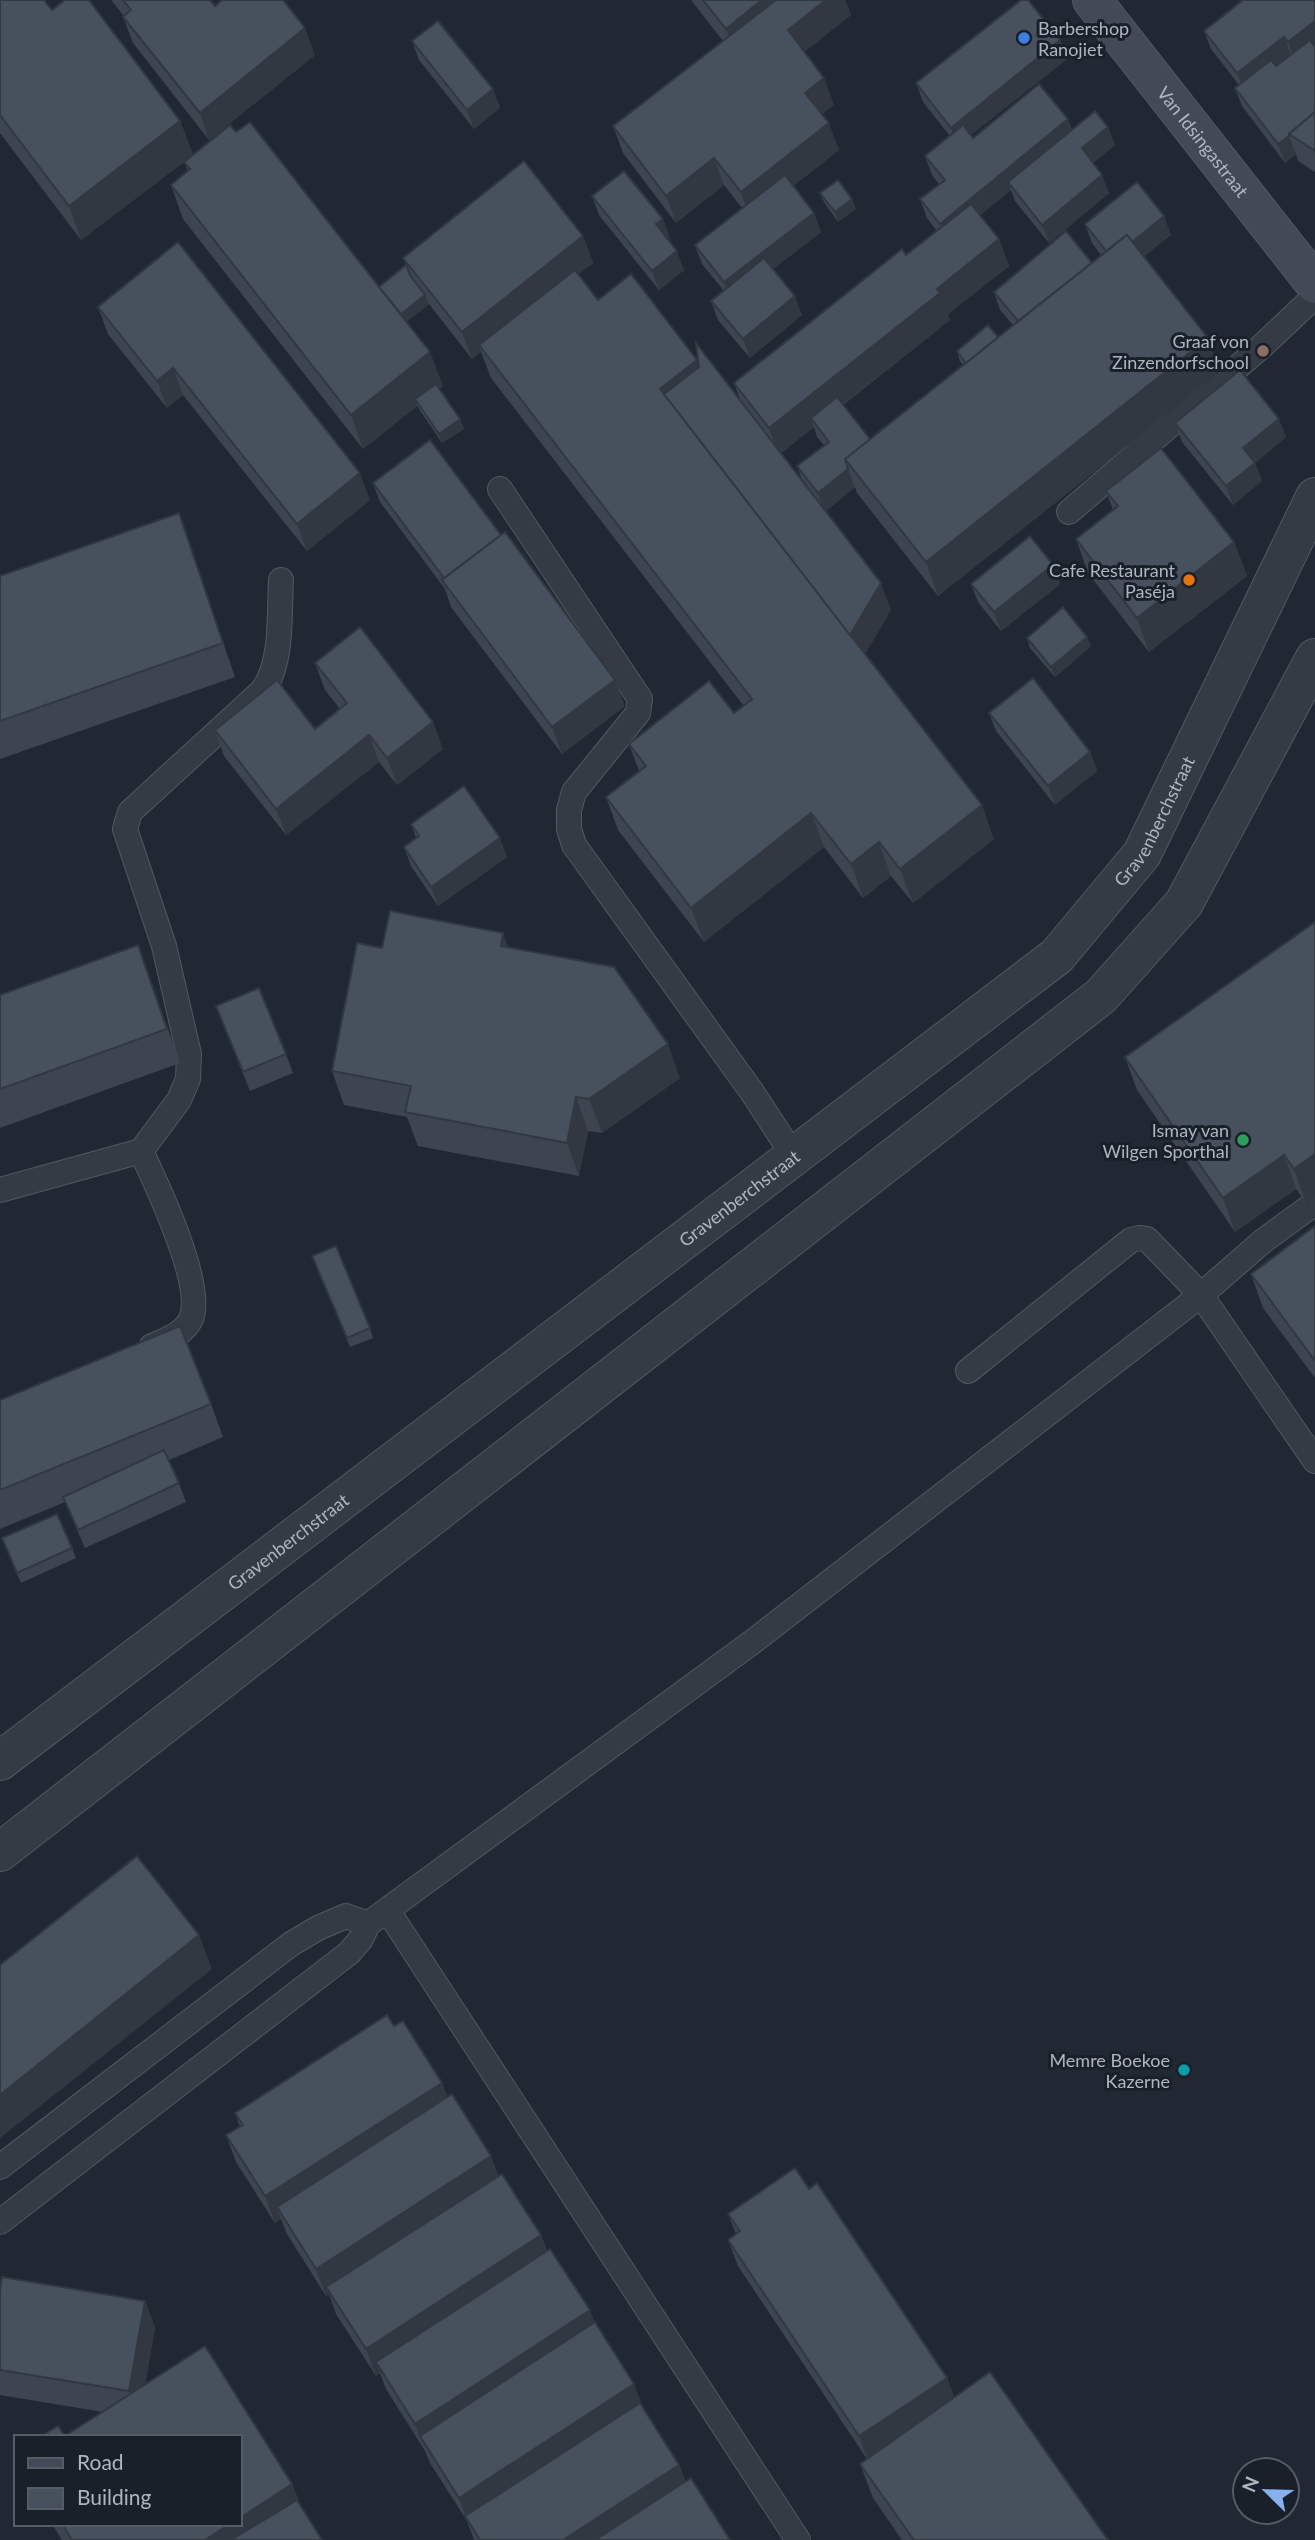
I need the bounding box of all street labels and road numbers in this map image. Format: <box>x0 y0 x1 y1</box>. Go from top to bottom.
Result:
street label: Van Idsingastraat <box>1153 82 1254 202</box>
street label: Gravenberchstraat <box>1109 752 1199 891</box>
street label: Gravenberchstraat <box>674 1145 804 1251</box>
street label: Gravenberchstraat <box>223 1488 353 1595</box>

